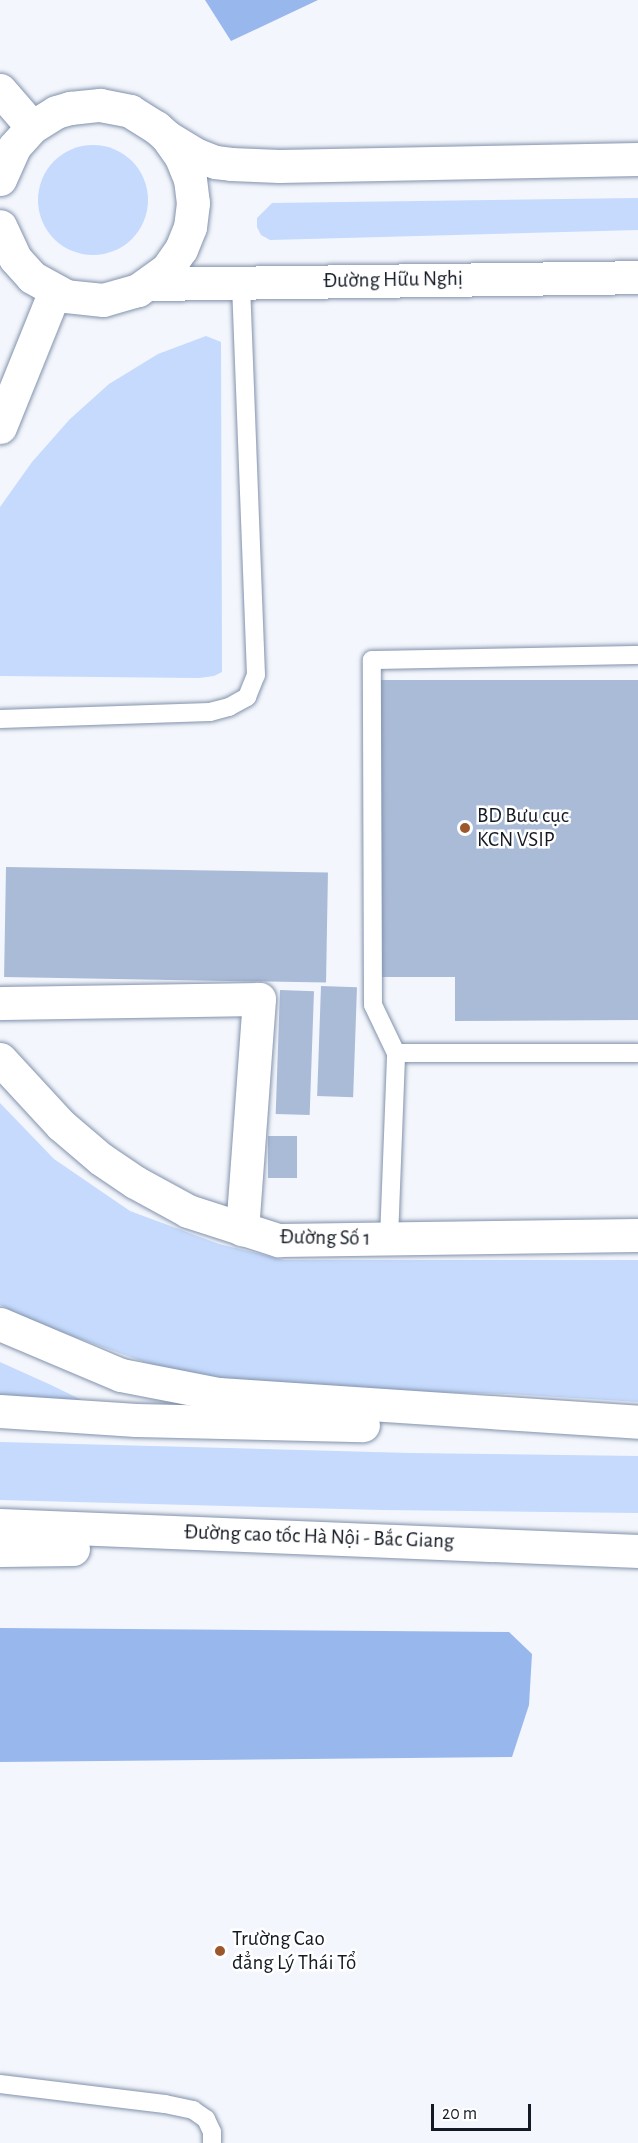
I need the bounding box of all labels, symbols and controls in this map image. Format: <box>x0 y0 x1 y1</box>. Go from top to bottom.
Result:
street label: Đường Hữu Nghị <box>323 266 463 294</box>
place label: BD Bưu cục KCN VSIP <box>477 803 569 853</box>
marker: BD Bưu cục KCN VSIP <box>458 821 472 835</box>
street label: Đường Số 1 <box>279 1225 371 1251</box>
street label: Đường cao tốc Hà Nội - Bắc Giang <box>184 1520 454 1554</box>
place label: Trường Cao đẳng Lý Thái Tổ <box>232 1926 356 1976</box>
marker: Trường Cao đẳng Lý Thái Tổ <box>213 1944 227 1958</box>
scale bar <box>434 2092 534 2130</box>
text: 20 m <box>442 2105 477 2123</box>

